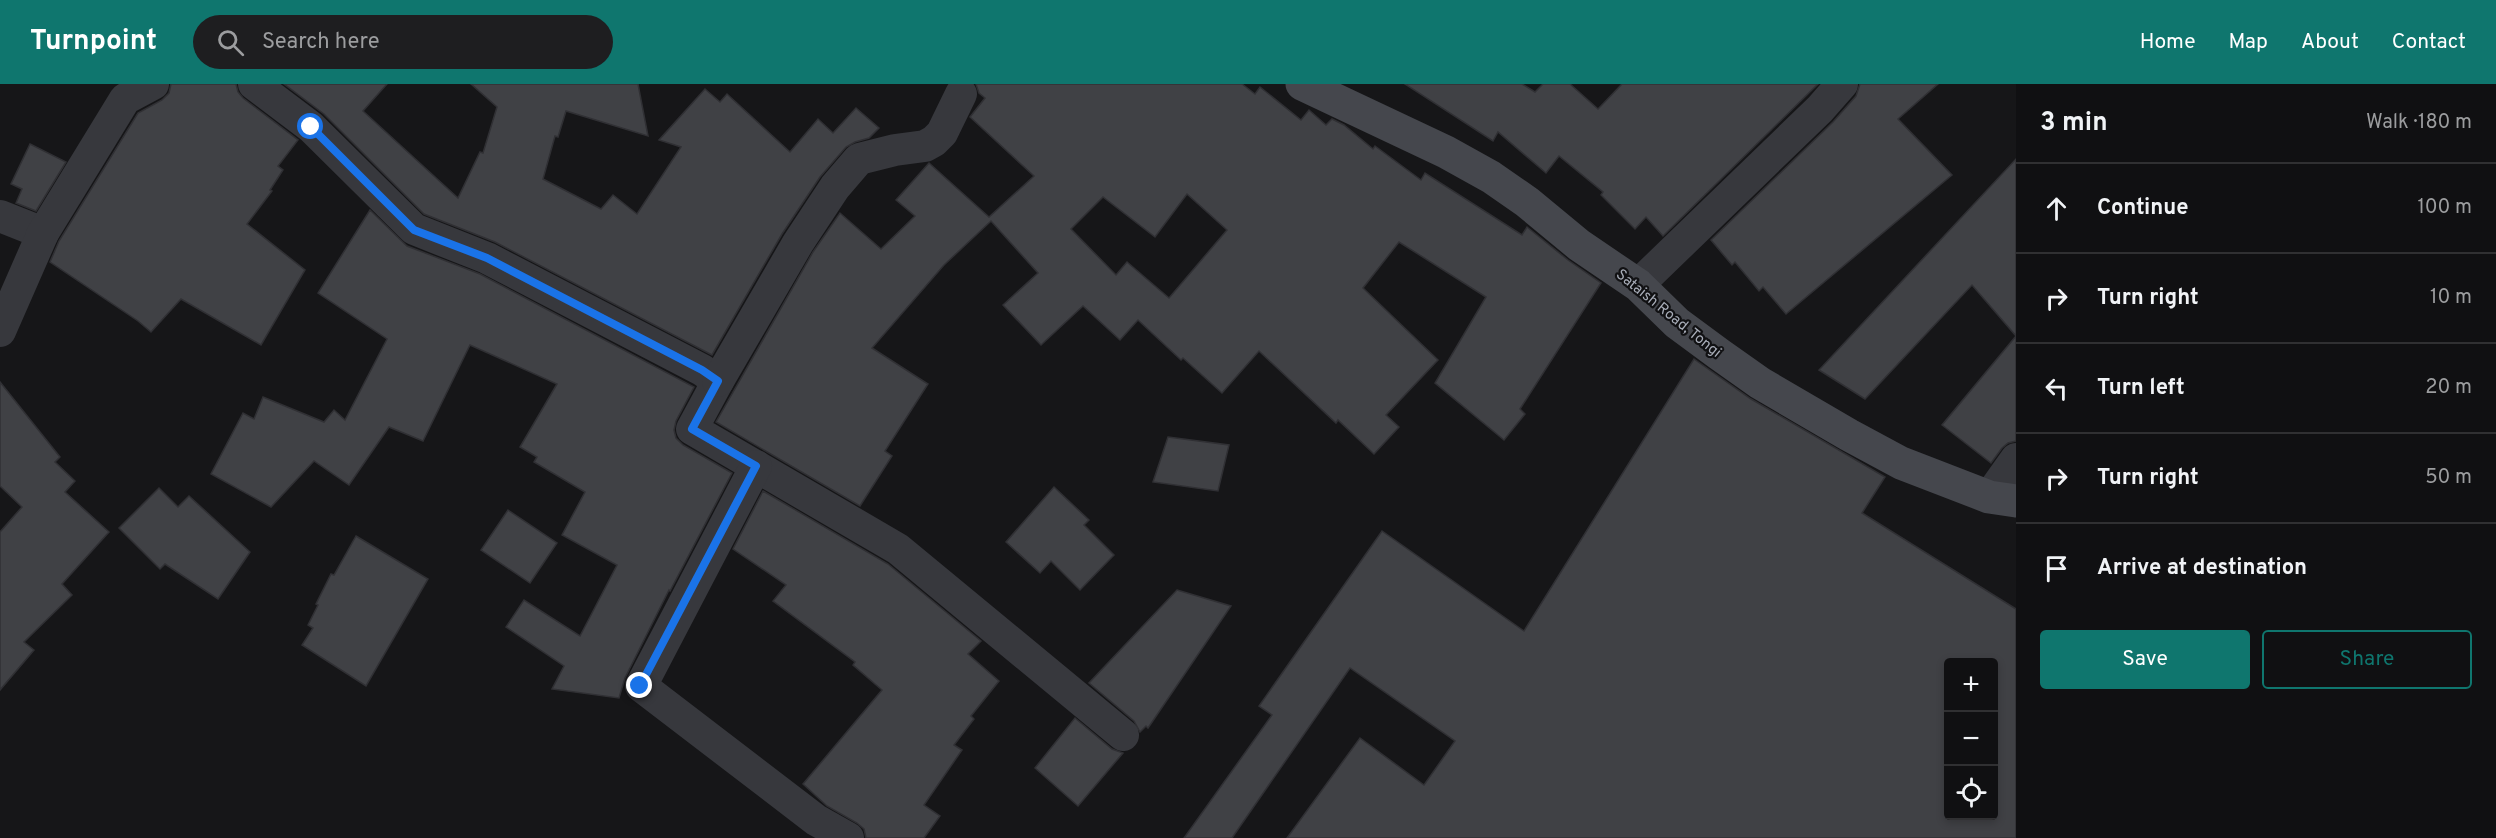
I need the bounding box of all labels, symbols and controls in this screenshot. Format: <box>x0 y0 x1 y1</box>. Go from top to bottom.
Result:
search box <box>193 15 613 69</box>
text: Turnpoint <box>30 24 157 60</box>
icon: search <box>214 26 247 59</box>
text: Search here <box>262 29 379 56</box>
text: Home <box>2140 29 2196 56</box>
text: Map <box>2229 29 2268 56</box>
text: About <box>2301 29 2359 56</box>
text: Contact <box>2392 29 2466 56</box>
text: 3 min <box>2040 107 2108 140</box>
text: Walk · 180 m <box>2366 110 2472 136</box>
route start <box>297 113 323 139</box>
icon: ahead <box>2040 192 2073 225</box>
text: Continue <box>2097 195 2188 222</box>
text: 100 m <box>2417 195 2472 221</box>
street label: Sataish Road, Tongi <box>1611 266 1725 363</box>
icon: right <box>2040 282 2073 315</box>
text: Turn right <box>2097 285 2199 312</box>
text: 10 m <box>2430 285 2472 311</box>
icon: left <box>2040 372 2073 405</box>
text: Turn left <box>2097 375 2185 402</box>
text: 20 m <box>2425 375 2472 401</box>
icon: right <box>2040 462 2073 495</box>
text: Turn right <box>2097 465 2199 492</box>
text: 50 m <box>2425 465 2472 491</box>
icon: arrive <box>2040 552 2073 585</box>
text: Arrive at destination <box>2097 555 2307 582</box>
button: Save <box>2040 630 2250 689</box>
button: Share <box>2262 630 2472 689</box>
map controls <box>1944 658 1998 820</box>
button: + <box>1944 658 1998 712</box>
route end <box>626 672 652 698</box>
button: − <box>1944 712 1998 766</box>
button: locate <box>1944 766 1998 820</box>

